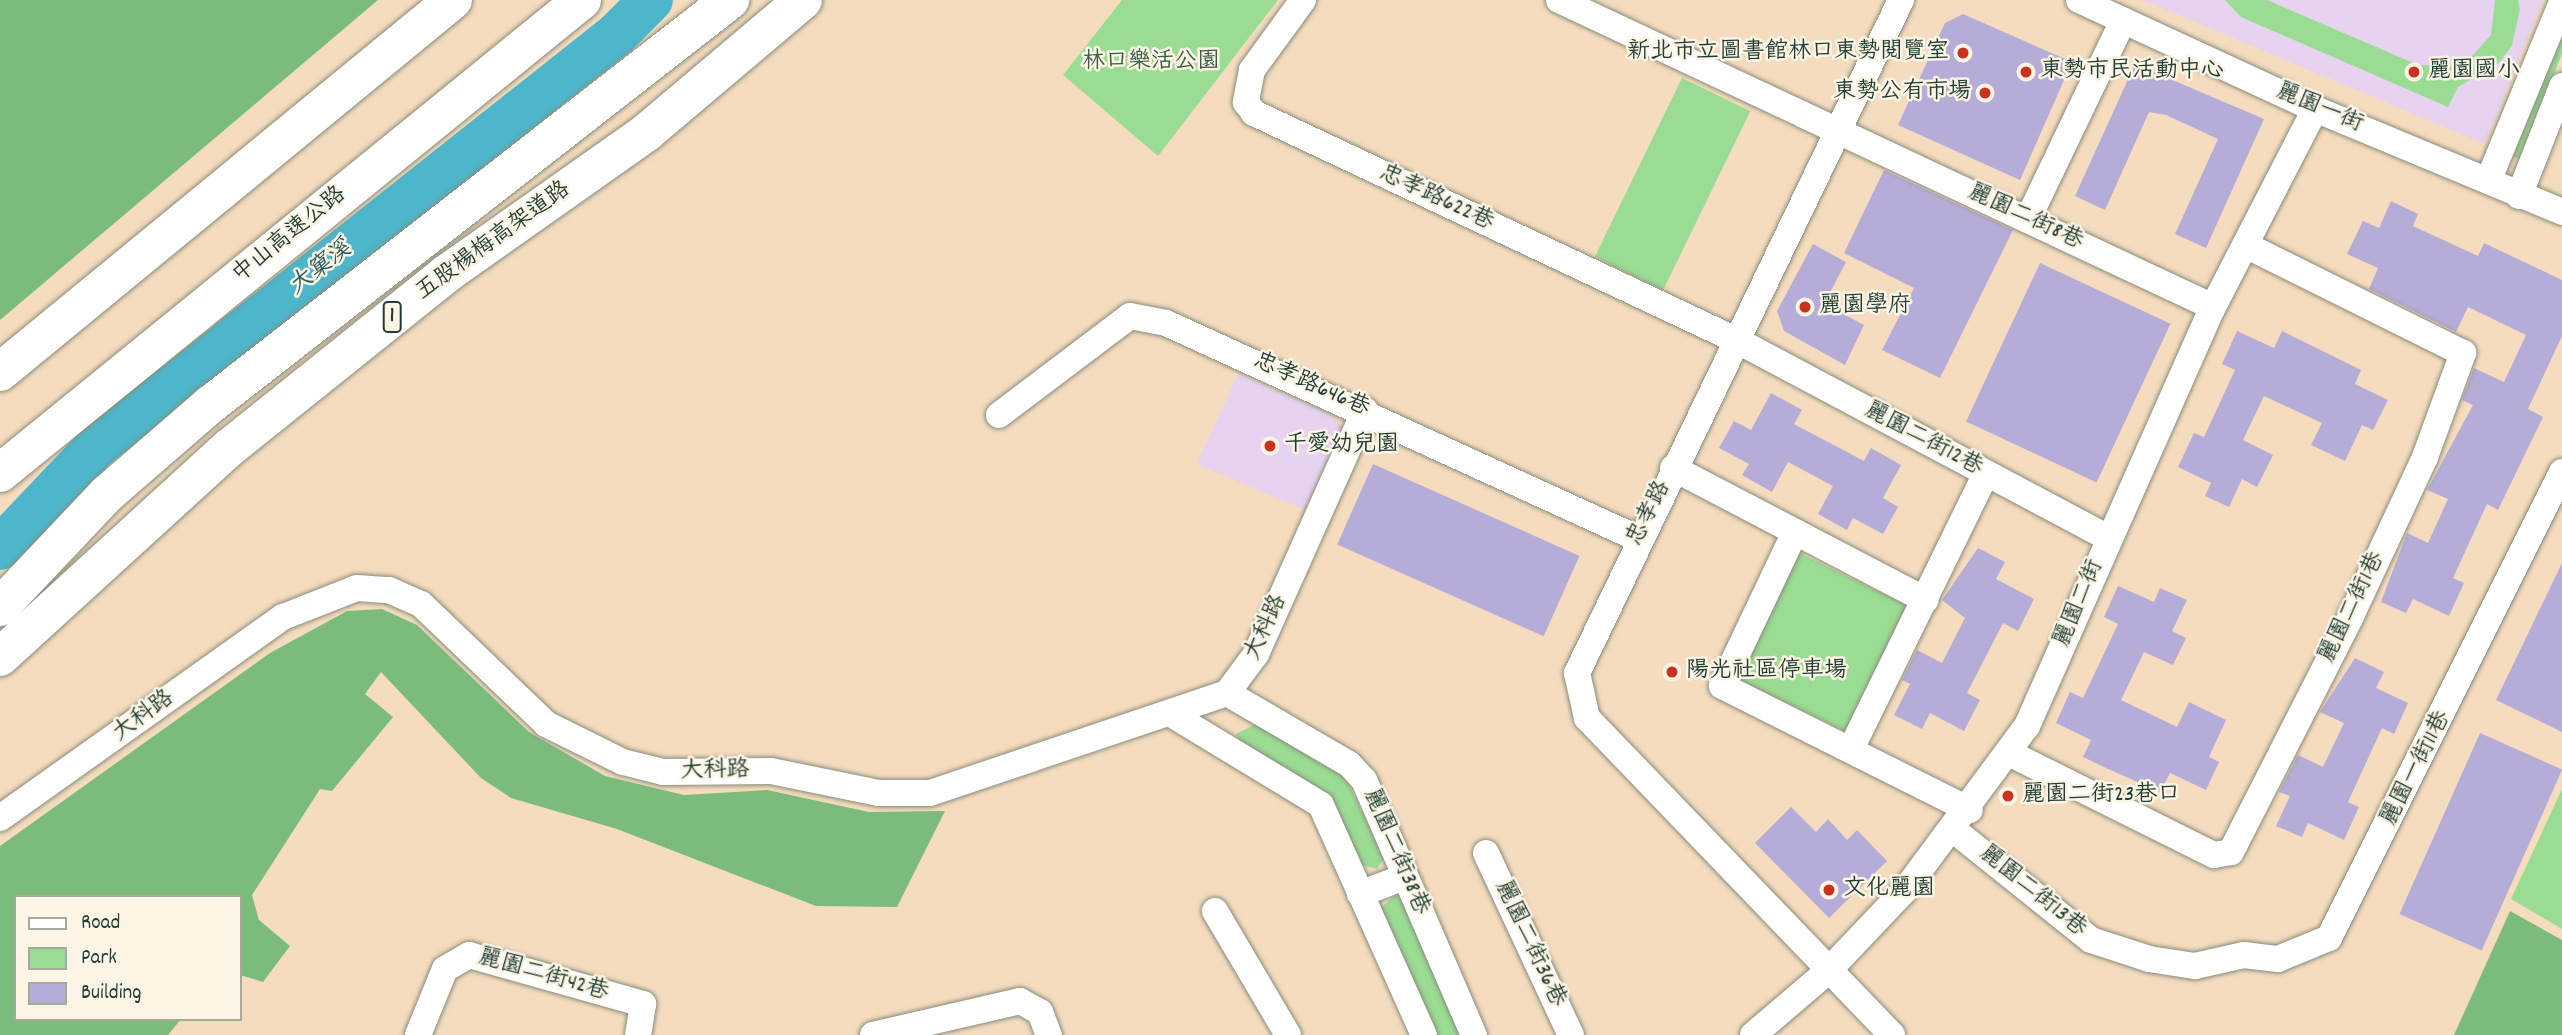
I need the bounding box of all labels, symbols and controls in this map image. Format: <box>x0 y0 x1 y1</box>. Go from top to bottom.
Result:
place label: 新北市立圖書館林口東勢閱覽室 <box>1627 39 1949 67</box>
marker: 新北市立圖書館林口東勢閱覽室 <box>1955 45 1971 61</box>
park label: 林口樂活公園 <box>1082 49 1220 77</box>
place label: 東勢市民活動中心 <box>2040 58 2224 86</box>
place label: 麗園國小 <box>2428 58 2520 86</box>
marker: 東勢市民活動中心 <box>2018 64 2034 80</box>
marker: 麗園國小 <box>2406 64 2422 80</box>
street label: 麗園一街 <box>2271 78 2367 140</box>
place label: 東勢公有市場 <box>1833 79 1971 107</box>
marker: 東勢公有市場 <box>1977 85 1993 101</box>
street label: 忠孝路622巷 <box>1374 160 1498 238</box>
street label: 五股楊梅高架道路 <box>411 177 577 307</box>
street label: 麗園二街8巷 <box>1963 179 2087 257</box>
street label: 中山高速公路 <box>228 182 352 290</box>
water label: 大窠溪 <box>284 235 358 303</box>
place label: 麗園學府 <box>1819 293 1911 321</box>
marker: 麗園學府 <box>1797 299 1813 315</box>
road number: 1 <box>382 300 402 334</box>
street label: 忠孝路646巷 <box>1249 348 1373 424</box>
street label: 麗園二街12巷 <box>1859 397 1987 483</box>
place label: 千愛幼兒園 <box>1284 432 1399 460</box>
marker: 千愛幼兒園 <box>1262 438 1278 454</box>
street label: 忠孝路 <box>1622 477 1678 551</box>
street label: 麗園二街1巷 <box>2314 548 2392 668</box>
street label: 麗園二街 <box>2049 556 2111 652</box>
street label: 大科路 <box>1240 591 1294 665</box>
place label: 陽光社區停車場 <box>1686 658 1847 686</box>
marker: 陽光社區停車場 <box>1664 664 1680 680</box>
street label: 大科路 <box>108 686 180 748</box>
street label: 麗園一街11巷 <box>2376 707 2458 831</box>
street label: 大科路 <box>680 758 750 786</box>
place label: 麗園二街23巷口 <box>2022 782 2180 810</box>
street label: 麗園二街38巷 <box>1356 785 1434 919</box>
marker: 麗園二街23巷口 <box>2000 788 2016 804</box>
street label: 麗園二街13巷 <box>1973 840 2091 944</box>
street label: 麗園二街36巷 <box>1488 876 1570 1012</box>
place label: 文化麗園 <box>1843 876 1935 904</box>
marker: 文化麗園 <box>1821 882 1837 898</box>
legend <box>14 895 242 1021</box>
text: Road <box>81 909 120 939</box>
text: Park <box>81 944 117 974</box>
street label: 麗園二街42巷 <box>475 944 611 1008</box>
text: Building <box>81 979 141 1009</box>

